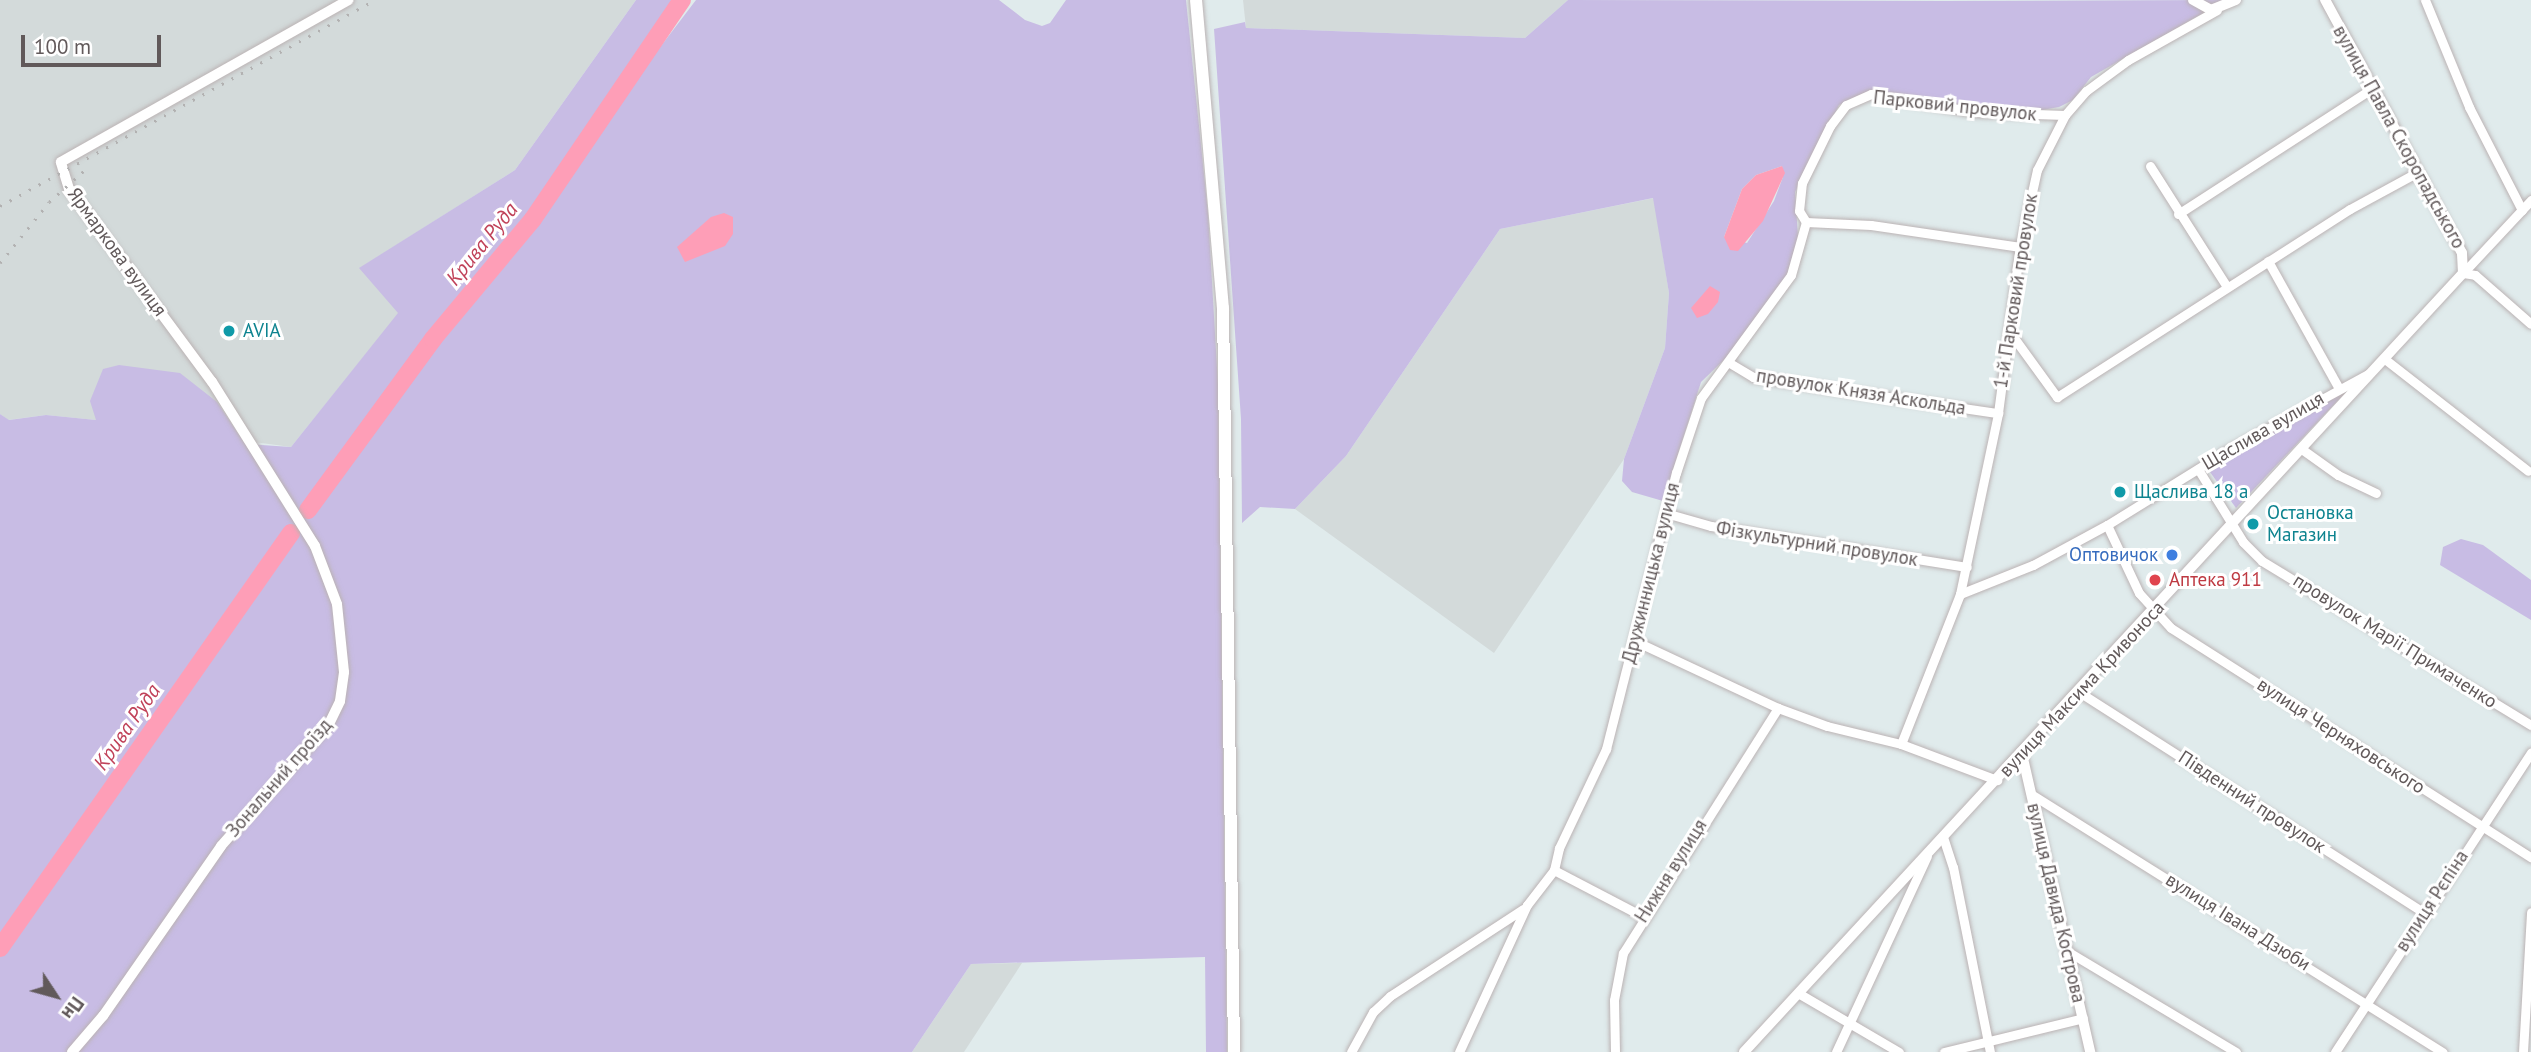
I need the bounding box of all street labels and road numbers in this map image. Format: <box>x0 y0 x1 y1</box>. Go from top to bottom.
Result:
street label: вулиця Павла Скоропадського <box>2328 21 2470 253</box>
street label: Парковий провулок <box>1872 86 2038 126</box>
street label: Ярмаркова вулиця <box>63 183 171 321</box>
street label: 1-й Парковий провулок <box>1989 192 2043 390</box>
street label: провулок Князя Аскольда <box>1754 364 1968 420</box>
street label: Щаслива вулиця <box>2198 387 2328 475</box>
street label: Дружинницька вулиця <box>1617 480 1685 666</box>
street label: Фізкультурний провулок <box>1714 517 1920 571</box>
street label: провулок Марії Примаченко <box>2289 569 2501 713</box>
street label: вулиця Максима Кривоноса <box>1995 596 2169 782</box>
street label: вулиця Черняховського <box>2253 673 2429 799</box>
street label: Зональний проїзд <box>221 714 337 842</box>
street label: Південний провулок <box>2174 746 2330 858</box>
street label: вулиця Давида Кострова <box>2022 801 2090 1005</box>
street label: Нижня вулиця <box>1630 815 1712 927</box>
street label: вулиця Рєпіна <box>2391 846 2473 956</box>
street label: вулиця Івана Дзюби <box>2161 868 2315 976</box>

